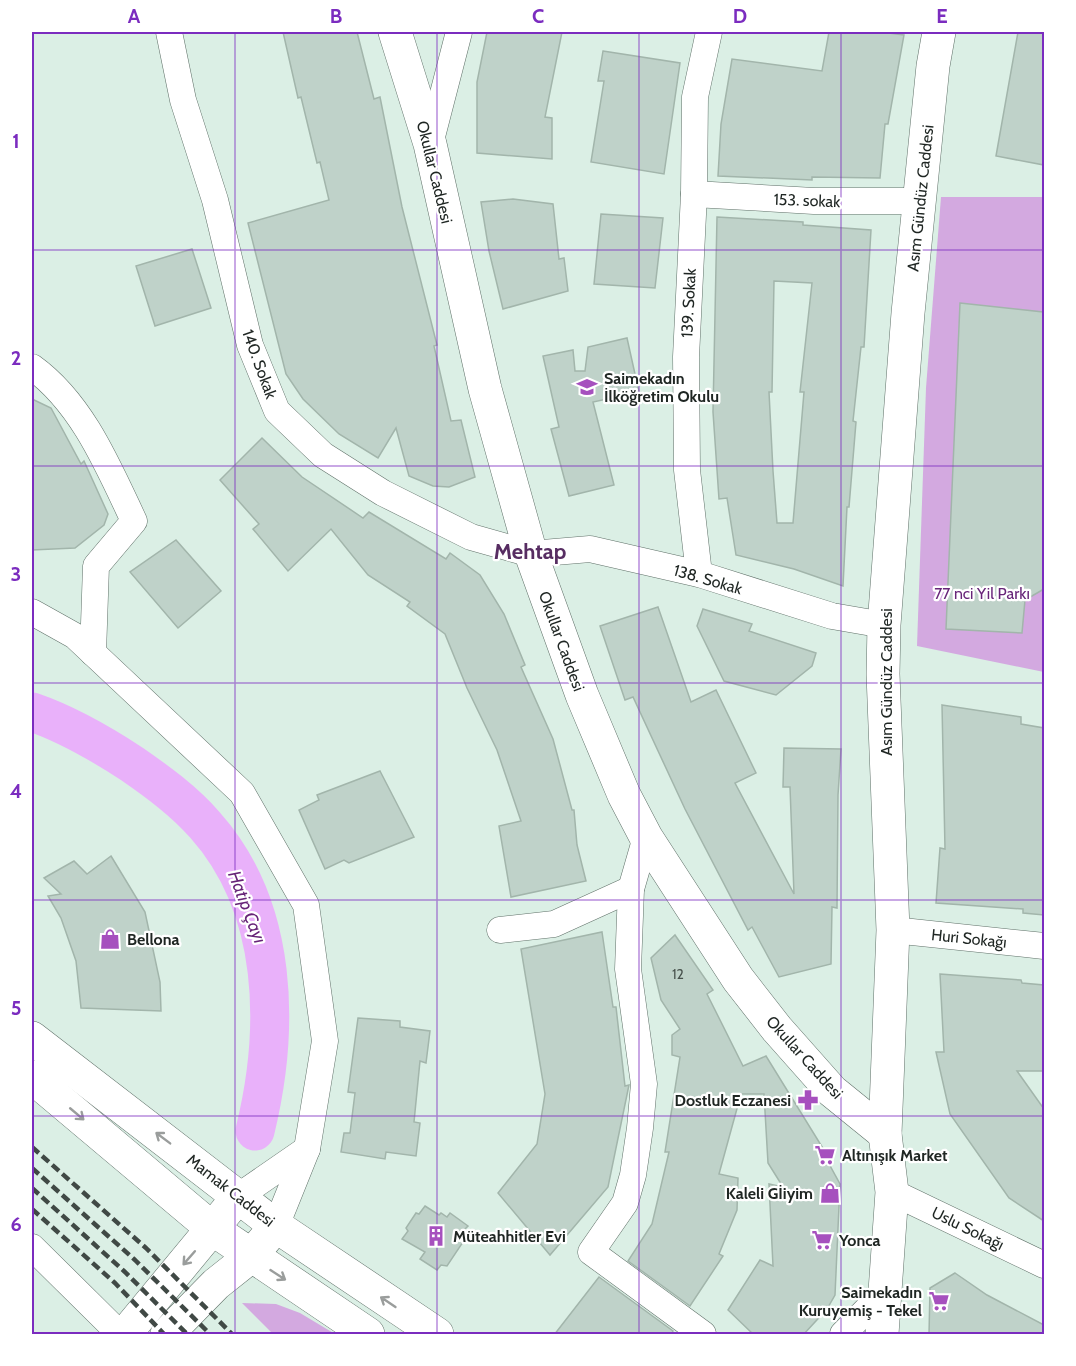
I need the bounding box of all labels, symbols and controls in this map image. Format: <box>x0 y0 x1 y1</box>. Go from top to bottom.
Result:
text: A <box>128 4 141 28</box>
text: B <box>330 4 342 28</box>
text: C <box>532 4 544 28</box>
text: D <box>733 4 747 28</box>
text: E <box>936 4 948 28</box>
street label: Okullar Caddesi <box>413 119 456 225</box>
street label: Asım Gündüz Caddesi <box>903 124 938 272</box>
text: 1 <box>12 129 20 153</box>
street label: 153. sokak <box>773 190 842 211</box>
street label: 139. Sokak <box>677 267 700 338</box>
street label: 140. Sokak <box>238 327 281 402</box>
text: 2 <box>11 346 21 370</box>
place label: Saimekadın İlköğretim Okulu <box>604 369 719 406</box>
school or university icon: Saimekadın İlköğretim Okulu <box>575 375 599 399</box>
district label: Mehtap <box>494 538 566 565</box>
street label: 138. Sokak <box>671 561 745 599</box>
text: 3 <box>11 562 21 586</box>
park label: 77 nci Yil Parkı <box>934 584 1030 603</box>
street label: Okullar Caddesi <box>535 589 588 694</box>
street label: Asım Gündüz Caddesi <box>877 608 896 756</box>
text: 4 <box>10 779 22 803</box>
water label: Hatip Çayı <box>223 868 271 947</box>
street label: Huri Sokağı <box>930 925 1008 952</box>
shop icon: Bellona <box>98 927 122 951</box>
place label: Bellona <box>127 930 180 949</box>
house number: 12 <box>672 965 684 983</box>
text: 5 <box>11 996 21 1020</box>
street label: Okullar Caddesi <box>762 1012 847 1103</box>
pharmacy icon: Dostluk Eczanesi <box>796 1088 820 1112</box>
place label: Dostluk Eczanesi <box>674 1091 791 1110</box>
one-way arrow <box>69 1107 84 1121</box>
one-way arrow <box>155 1131 171 1144</box>
supermarket icon: Altınışık Market <box>813 1143 837 1167</box>
place label: Altınışık Market <box>842 1146 948 1165</box>
street label: Mamak Caddesi <box>183 1150 279 1231</box>
shop icon: Kaleli Gİiyim <box>818 1181 842 1205</box>
place label: Kaleli Gİiyim <box>726 1184 813 1203</box>
street label: Uslu Sokağı <box>929 1203 1007 1254</box>
text: 6 <box>10 1212 22 1236</box>
building icon: Müteahhitler Evi <box>424 1224 448 1248</box>
place label: Müteahhitler Evi <box>453 1227 566 1246</box>
supermarket icon: Yonca <box>810 1228 834 1252</box>
place label: Yonca <box>838 1231 881 1250</box>
one-way arrow <box>182 1250 196 1265</box>
one-way arrow <box>269 1270 286 1282</box>
place label: Saimekadın Kuruyemiş - Tekel <box>799 1283 922 1320</box>
supermarket icon: Saimekadın Kuruyemiş - Tekel <box>927 1289 951 1313</box>
one-way arrow <box>380 1296 397 1308</box>

